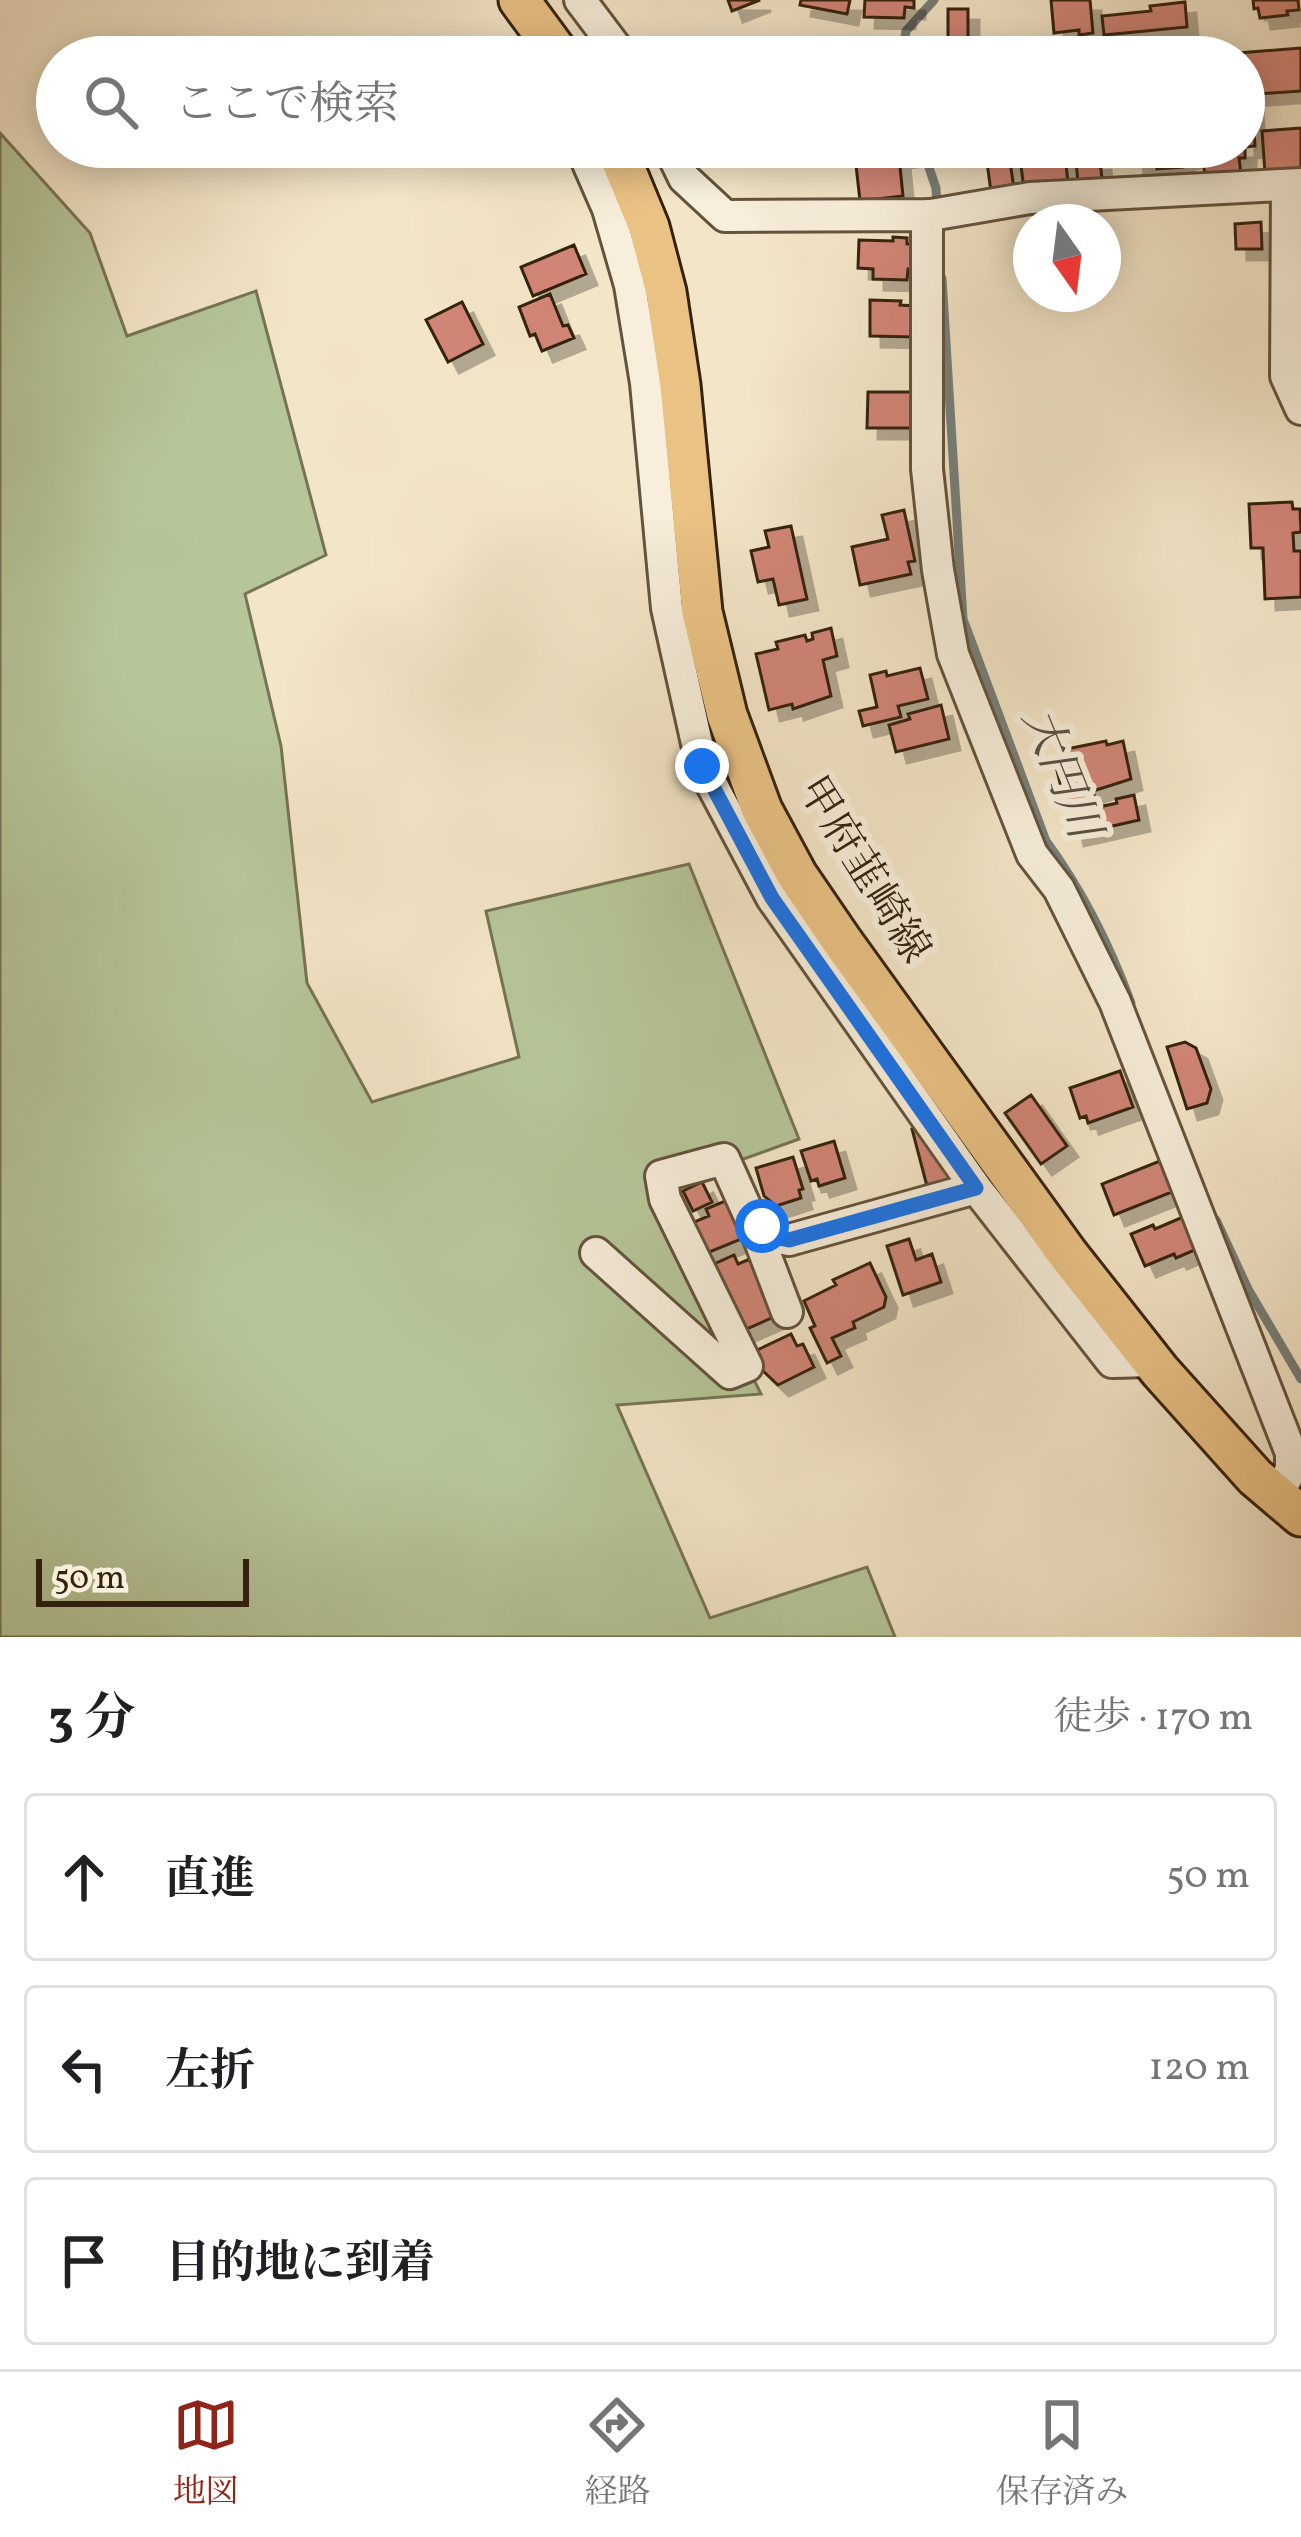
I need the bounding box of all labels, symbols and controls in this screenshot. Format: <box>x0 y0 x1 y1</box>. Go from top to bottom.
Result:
search box <box>36 36 1265 168</box>
icon: search <box>78 69 144 135</box>
text: ここで検索 <box>174 75 399 138</box>
north arrow <box>1013 204 1121 312</box>
water label: 大円川 <box>1005 700 1115 853</box>
route end <box>675 739 729 793</box>
street label: 甲府韮崎線 <box>781 766 943 976</box>
route start <box>735 1199 789 1253</box>
scale bar <box>36 1553 249 1606</box>
text: 50 m <box>54 1557 125 1603</box>
text: 3 分 <box>48 1685 135 1756</box>
text: 徒歩 · 170 m <box>1054 1692 1253 1746</box>
icon: ahead <box>51 1844 117 1910</box>
text: 直進 <box>165 1850 255 1913</box>
text: 50 m <box>1166 1850 1250 1904</box>
icon: left <box>51 2036 117 2102</box>
text: 左折 <box>165 2042 255 2105</box>
text: 120 m <box>1149 2042 1250 2096</box>
icon: arrive <box>51 2228 117 2294</box>
text: 目的地に到着 <box>165 2234 435 2297</box>
tab: 地図 <box>173 2392 239 2517</box>
tab: 経路 <box>584 2392 650 2517</box>
tab: 保存済み <box>996 2392 1128 2517</box>

